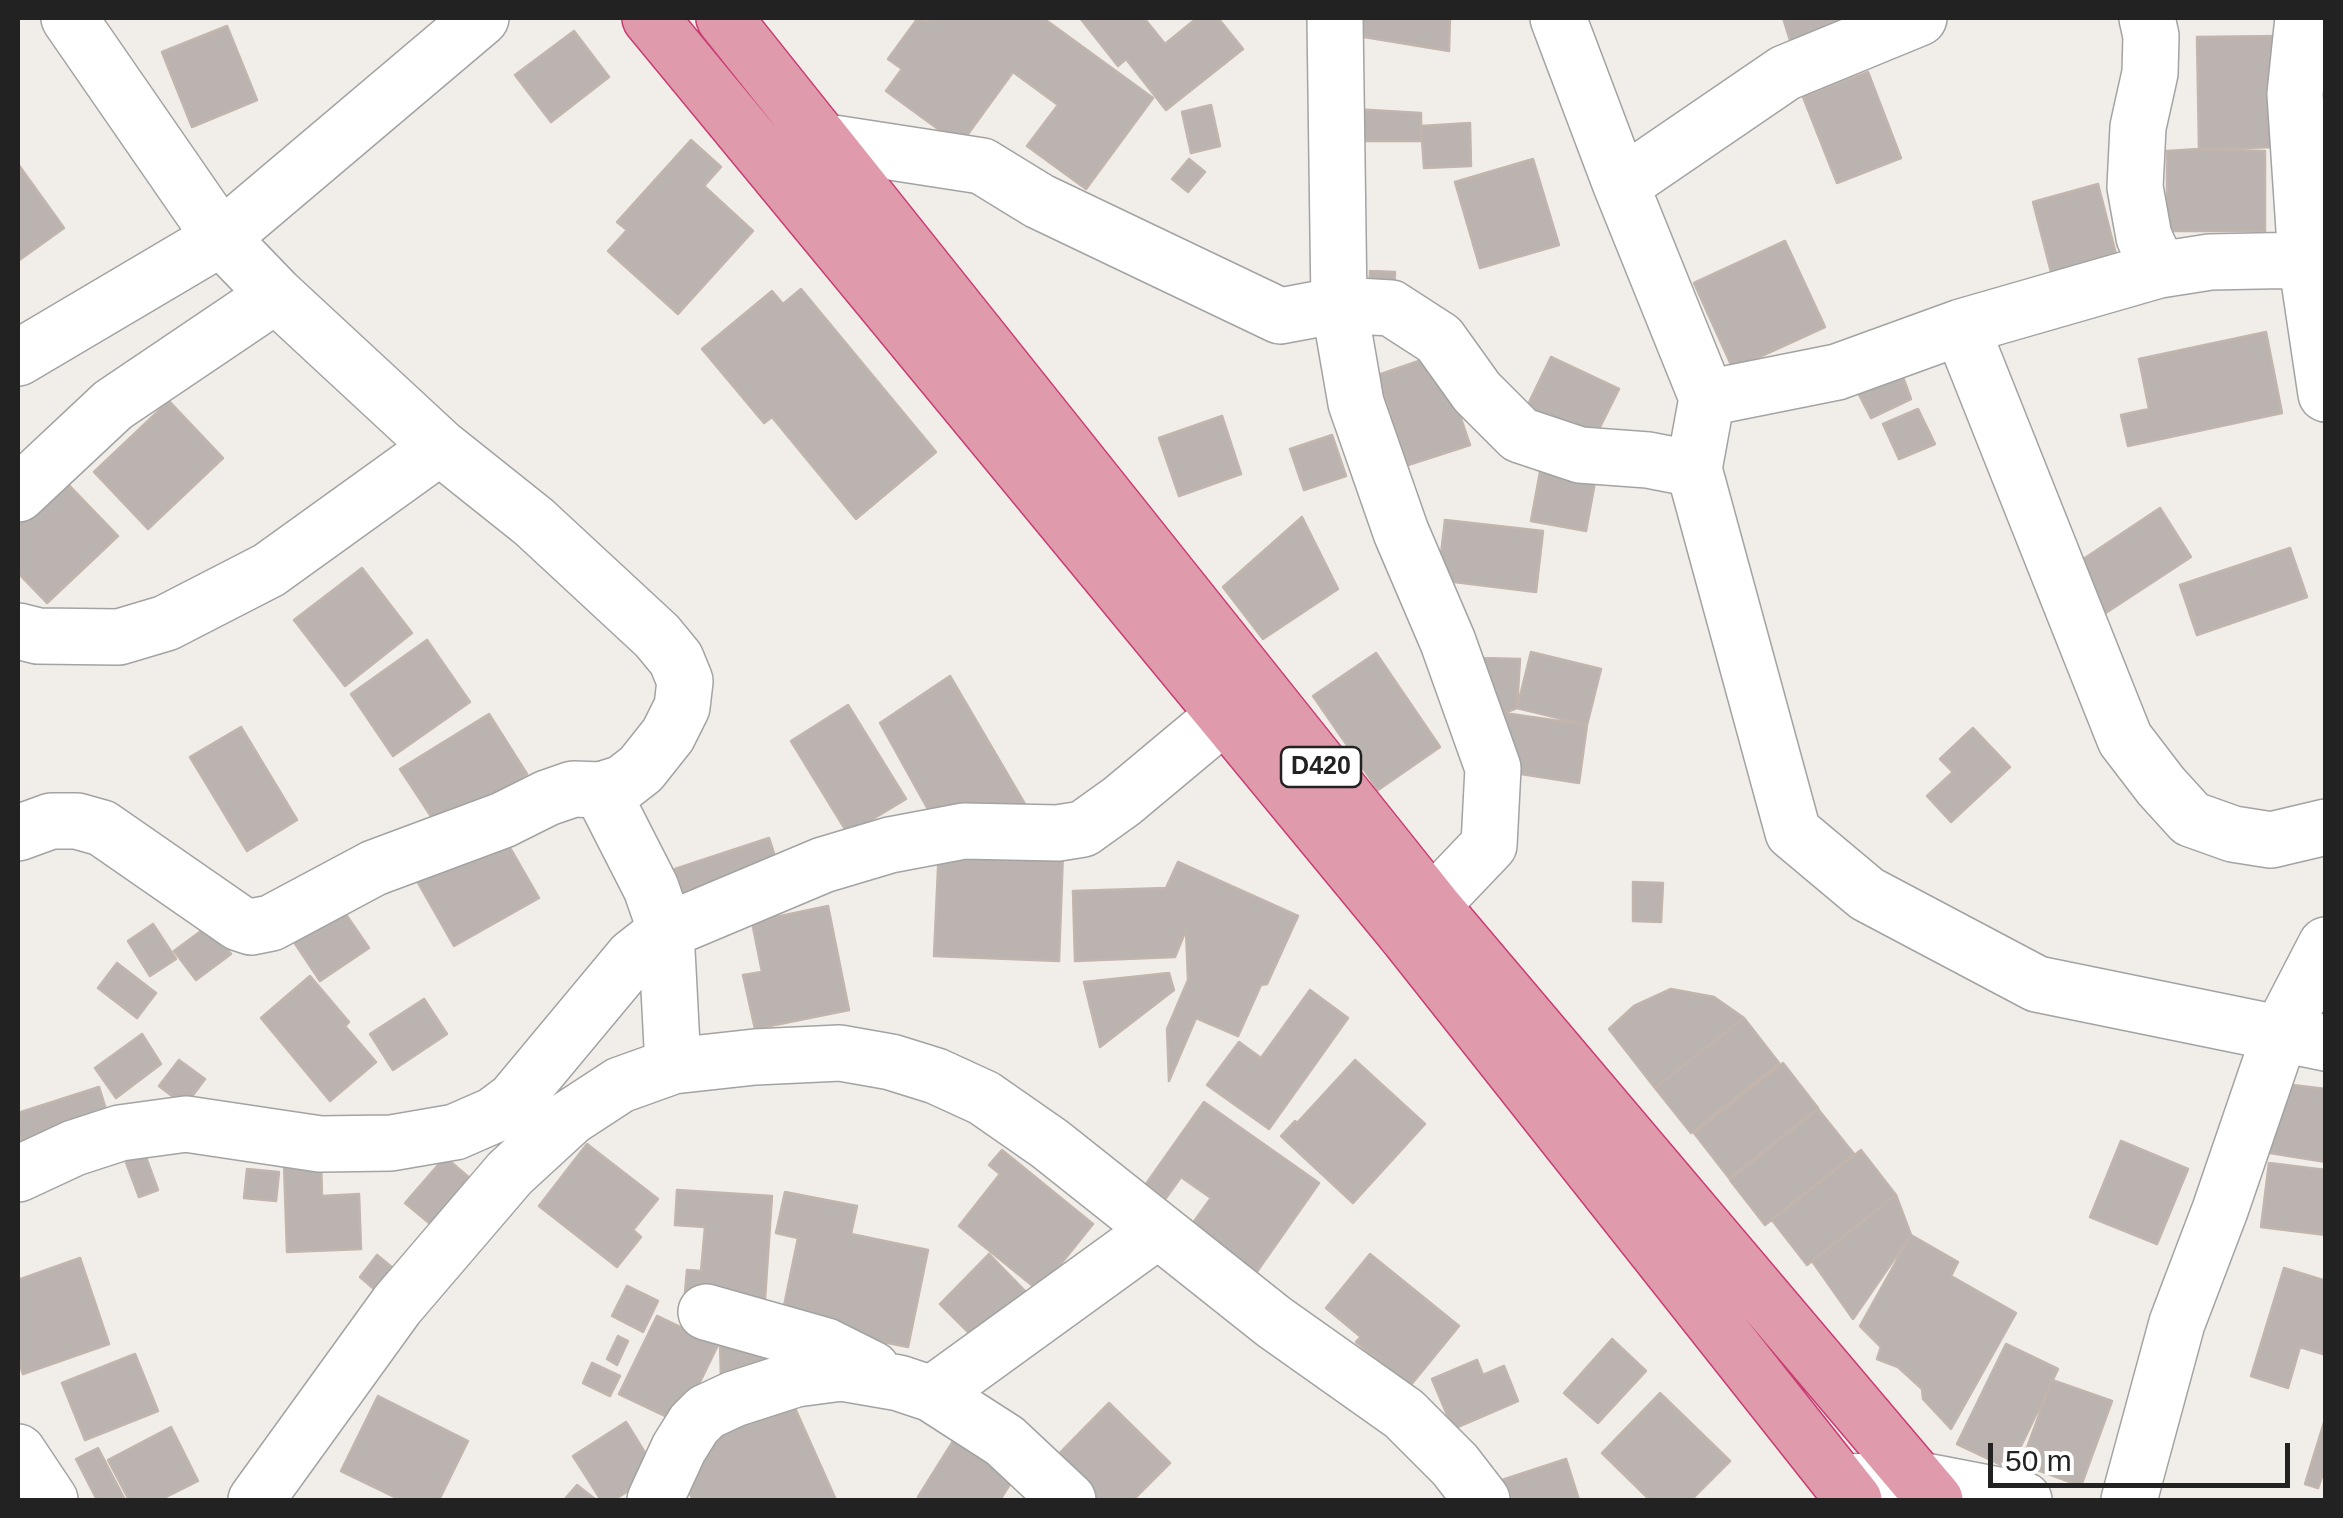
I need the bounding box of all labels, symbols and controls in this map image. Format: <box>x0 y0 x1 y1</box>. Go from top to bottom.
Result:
road number: D420 <box>1281 747 1361 787</box>
scale bar <box>1993 1423 2296 1485</box>
text: 50 m <box>2005 1444 2072 1477</box>

